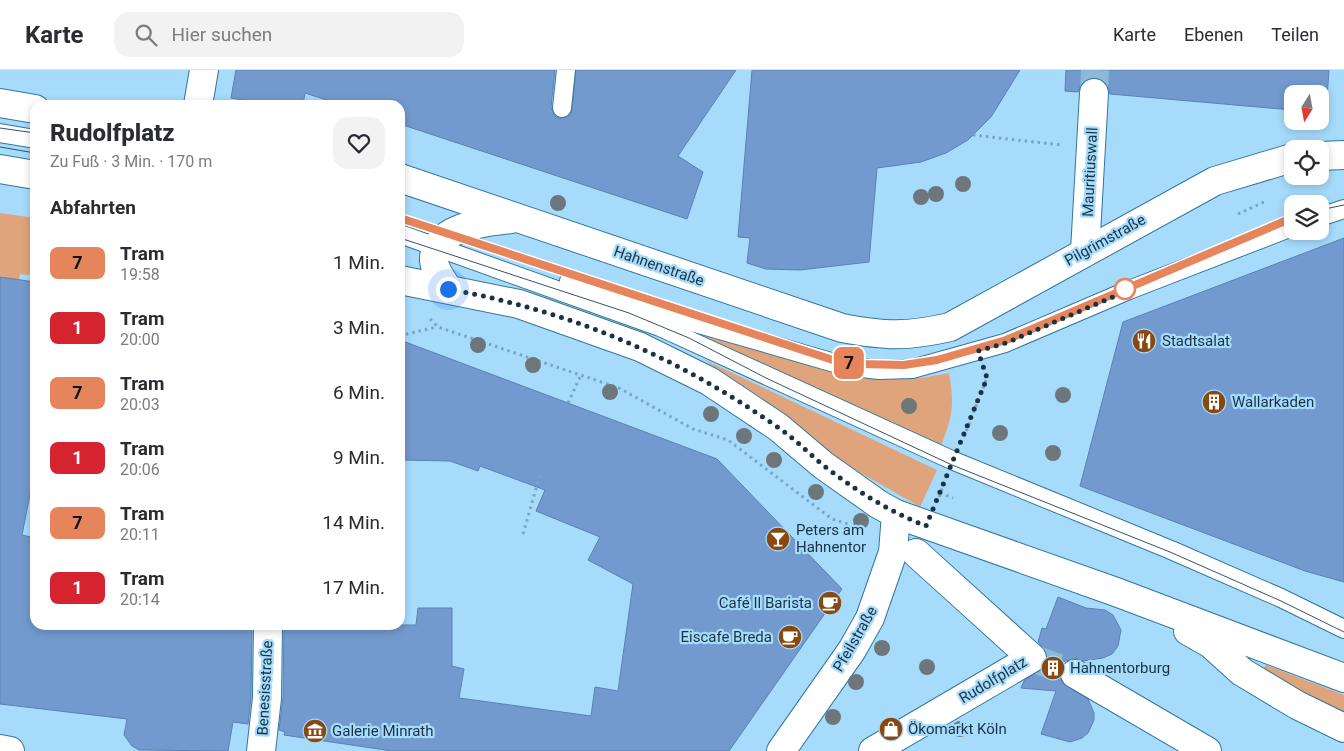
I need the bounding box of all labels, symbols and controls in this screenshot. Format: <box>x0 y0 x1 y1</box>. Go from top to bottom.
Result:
search box <box>114 12 464 57</box>
text: Karte <box>25 21 84 49</box>
icon: search <box>132 21 160 49</box>
text: Hier suchen <box>172 23 272 46</box>
text: Karte <box>1113 24 1156 45</box>
text: Ebenen <box>1184 24 1243 45</box>
text: Teilen <box>1271 24 1319 45</box>
north arrow <box>1284 85 1329 130</box>
map controls <box>1284 85 1329 240</box>
button: heart <box>333 117 385 169</box>
text: Rudolfplatz <box>50 119 174 147</box>
street label: Mauritiuswall <box>1079 127 1101 217</box>
button: locate <box>1284 140 1329 185</box>
text: Zu Fuß · 3 Min. · 170 m <box>50 152 212 171</box>
button: layers <box>1284 195 1329 240</box>
text: Abfahrten <box>50 196 136 219</box>
street label: Pilgrimstraße <box>1061 210 1149 270</box>
text: Tram <box>120 242 164 265</box>
street label: Hahnenstraße <box>612 242 706 290</box>
text: 1 Min. <box>333 251 385 274</box>
text: 7 <box>72 252 83 273</box>
text: 19:58 <box>120 265 160 284</box>
your location <box>436 277 461 302</box>
unlabelled marker <box>1114 278 1136 300</box>
text: Tram <box>120 307 164 330</box>
text: 3 Min. <box>333 316 385 339</box>
text: 1 <box>72 317 83 338</box>
restaurant icon: Stadtsalat <box>1131 328 1157 354</box>
text: 20:00 <box>120 330 160 349</box>
place label: Stadtsalat <box>1162 332 1230 350</box>
line badge: 7 <box>833 347 865 379</box>
text: 7 <box>844 352 854 373</box>
text: Tram <box>120 372 164 395</box>
text: 6 Min. <box>333 381 385 404</box>
text: 7 <box>72 382 83 403</box>
building icon: Wallarkaden <box>1201 389 1227 415</box>
place label: Wallarkaden <box>1232 393 1314 411</box>
text: 20:03 <box>120 395 160 414</box>
text: Tram <box>120 437 164 460</box>
text: 9 Min. <box>333 446 385 469</box>
text: 1 <box>72 447 83 468</box>
text: 20:06 <box>120 460 160 479</box>
text: Tram <box>120 502 164 525</box>
text: 14 Min. <box>322 511 385 534</box>
text: 7 <box>72 512 83 533</box>
place label: Peters am Hahnentor <box>796 521 866 556</box>
text: 20:11 <box>120 525 160 544</box>
bar icon: Peters am Hahnentor <box>765 526 791 552</box>
text: Tram <box>120 567 164 590</box>
text: 17 Min. <box>322 576 385 599</box>
text: 1 <box>72 577 83 598</box>
text: 20:14 <box>120 590 160 609</box>
cafe icon: Café Il Barista <box>817 590 843 616</box>
place label: Café Il Barista <box>719 594 812 612</box>
street label: Pfeilstraße <box>829 603 881 675</box>
cafe icon: Eiscafe Breda <box>777 624 803 650</box>
place label: Eiscafe Breda <box>680 628 772 646</box>
street label: Benesisstraße <box>254 640 276 736</box>
street label: Rudolfplatz <box>956 653 1030 707</box>
building icon: Hahnentorburg <box>1040 655 1066 681</box>
place label: Hahnentorburg <box>1070 659 1170 677</box>
shop icon: Ökomarkt Köln <box>878 716 904 742</box>
museum icon: Galerie Minrath <box>302 718 328 744</box>
place label: Ökomarkt Köln <box>908 720 1007 738</box>
place label: Galerie Minrath <box>332 722 434 740</box>

